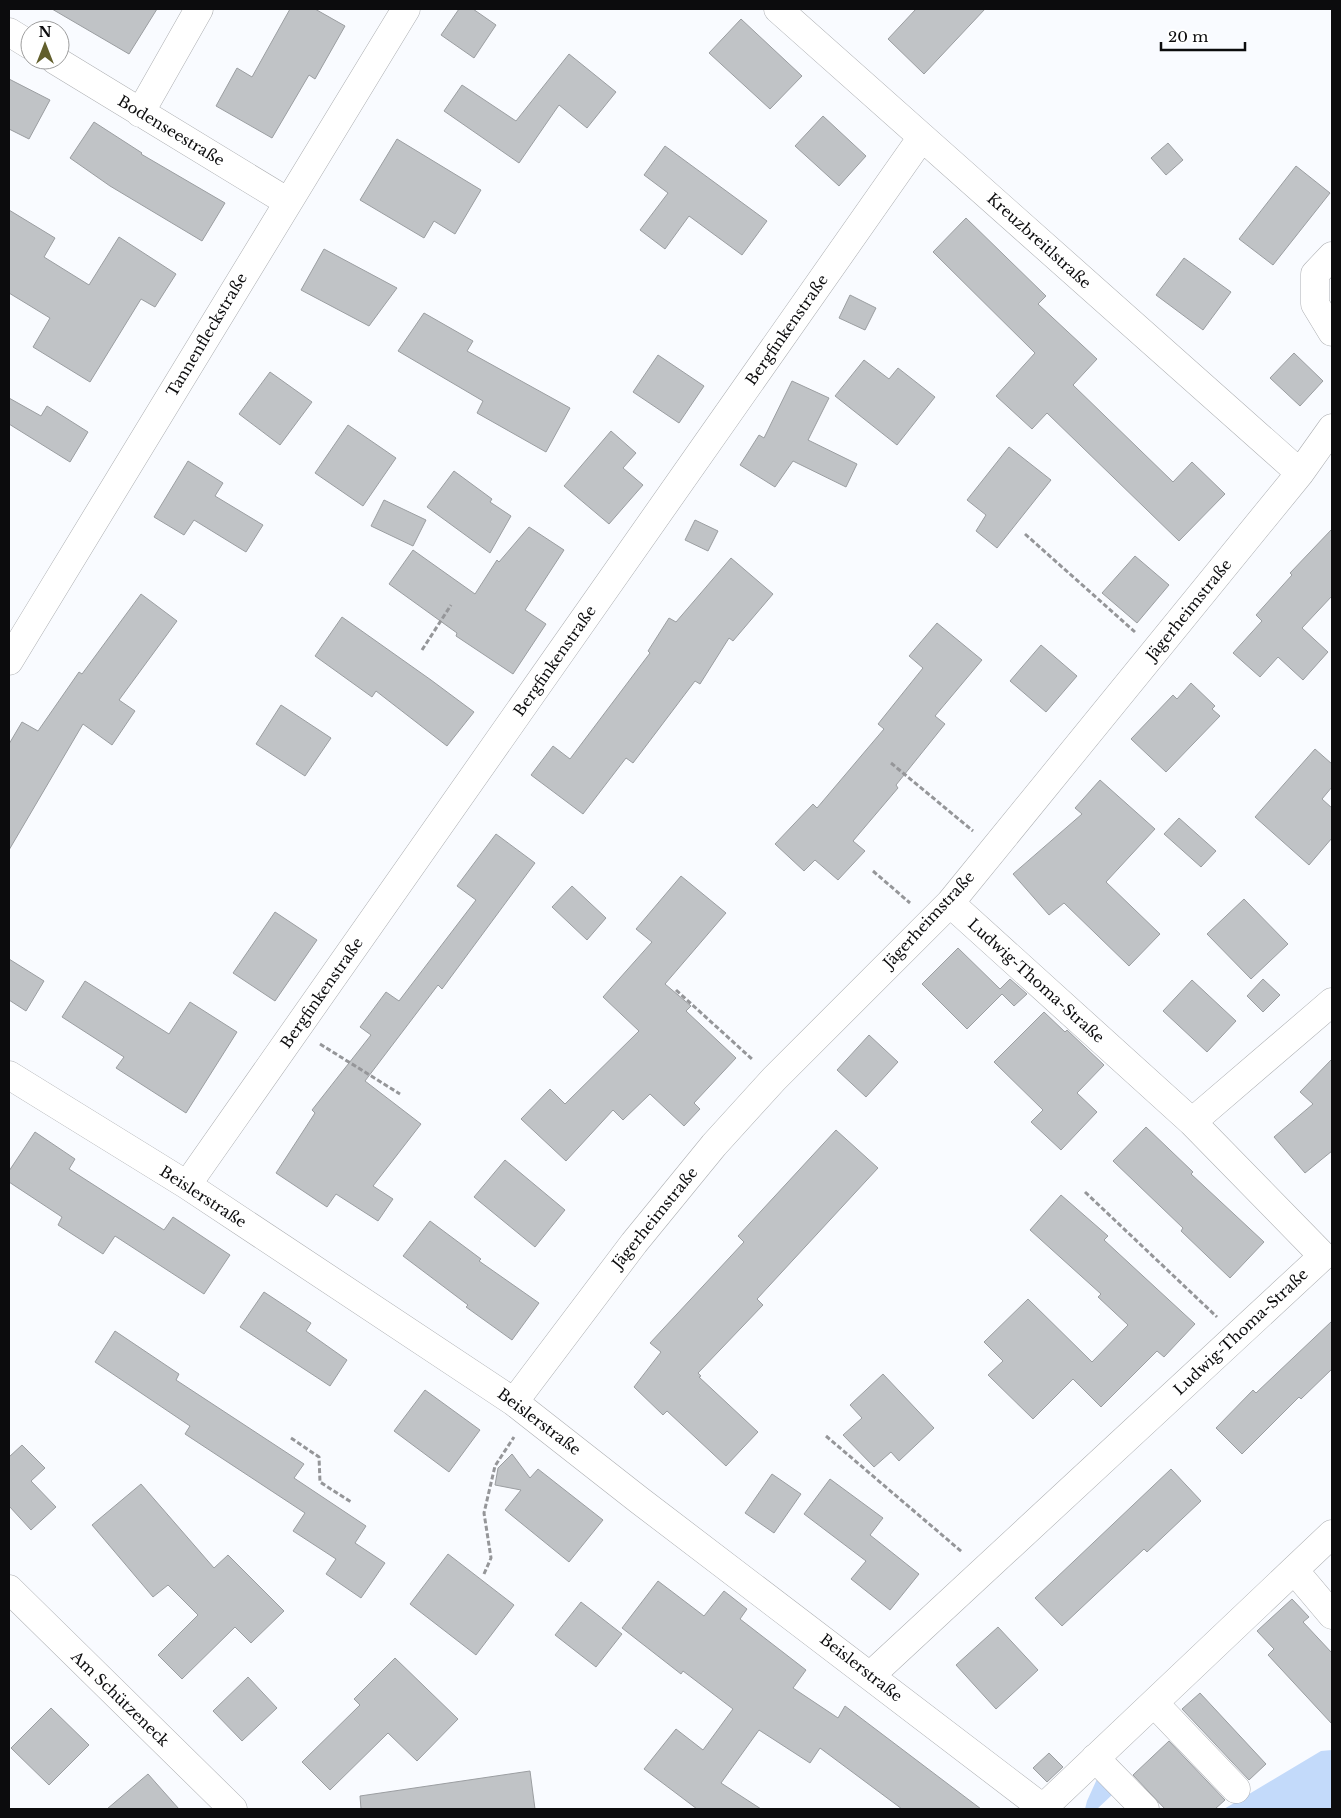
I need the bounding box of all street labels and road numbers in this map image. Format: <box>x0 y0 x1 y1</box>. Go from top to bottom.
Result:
street label: Bodenseestraße <box>114 91 228 170</box>
street label: Kreuzbreitlstraße <box>983 189 1095 292</box>
street label: Tannenfleckstraße <box>162 269 251 400</box>
street label: Bergfinkenstraße <box>741 271 832 389</box>
street label: Jägerheimstraße <box>1141 555 1235 666</box>
street label: Bergfinkenstraße <box>509 602 600 720</box>
street label: Jägerheimstraße <box>878 867 978 973</box>
street label: Ludwig-Thoma-Straße <box>964 914 1108 1047</box>
street label: Bergfinkenstraße <box>276 934 367 1052</box>
street label: Beislerstraße <box>156 1162 250 1232</box>
street label: Jägerheimstraße <box>607 1163 701 1274</box>
street label: Ludwig-Thoma-Straße <box>1170 1264 1312 1399</box>
street label: Beislerstraße <box>494 1384 585 1459</box>
street label: Beislerstraße <box>816 1630 906 1706</box>
street label: Am Schützeneck <box>67 1646 174 1751</box>

